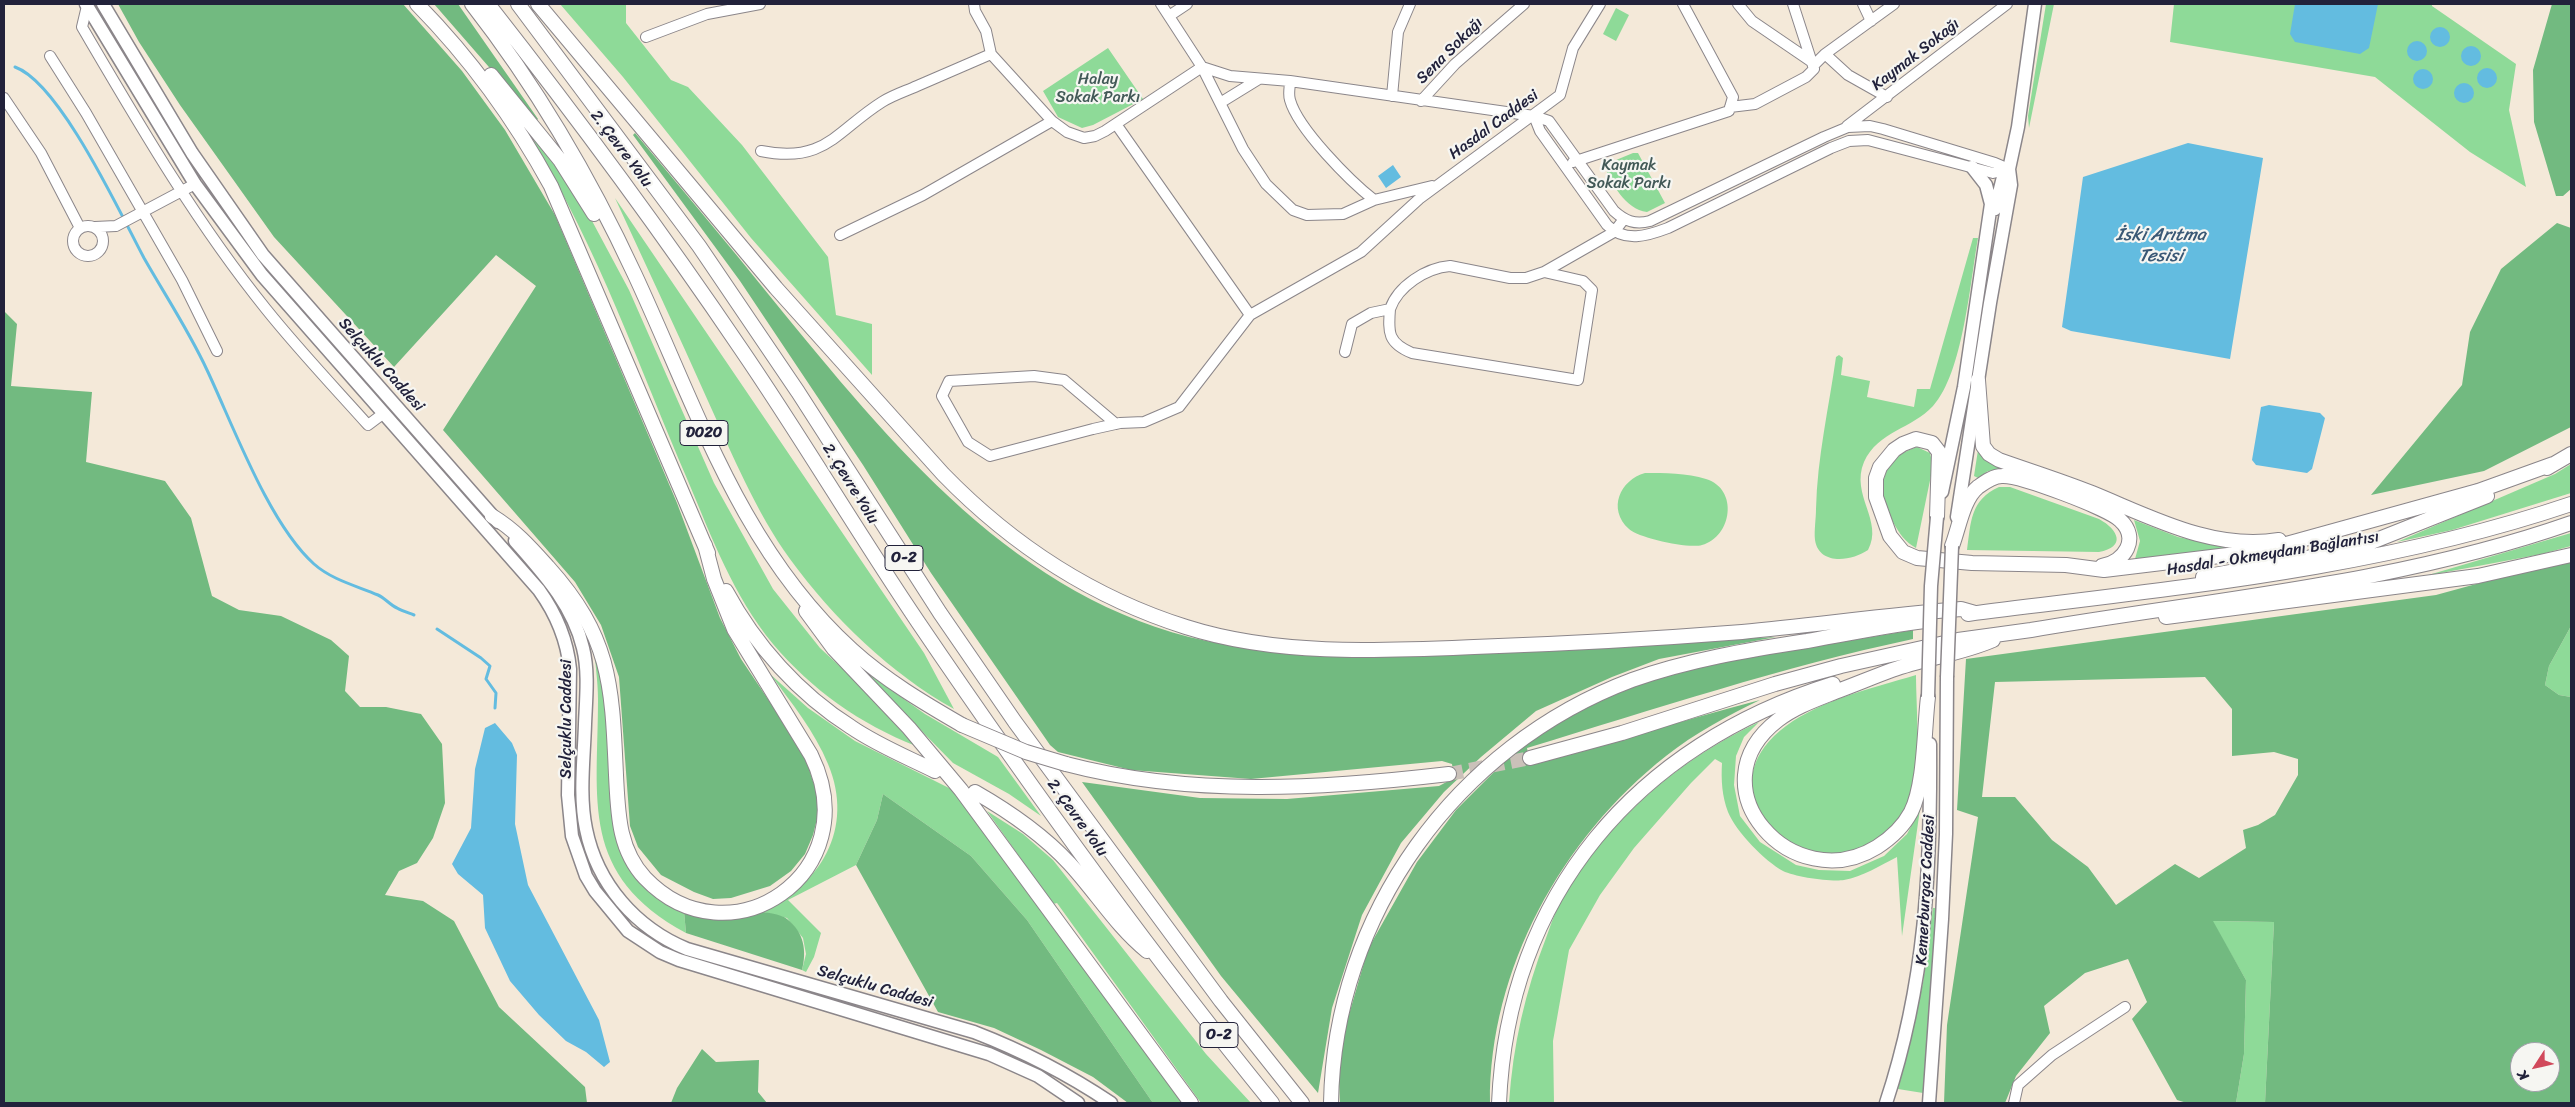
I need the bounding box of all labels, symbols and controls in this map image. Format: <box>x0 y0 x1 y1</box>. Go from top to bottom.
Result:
street label: Sena Sokağı <box>1413 14 1487 88</box>
street label: Kaymak Sokağı <box>1868 15 1964 95</box>
park label: Halay Sokak Parkı <box>1056 70 1140 108</box>
street label: Hasdal Caddesi <box>1445 86 1543 164</box>
street label: 2. Çevre Yolu <box>586 107 656 191</box>
park label: Kaymak Sokak Parkı <box>1587 156 1671 194</box>
water label: İski Arıtma Tesisi <box>2116 224 2206 266</box>
street label: Selçuklu Caddesi <box>334 314 428 416</box>
road number: D020 <box>680 420 728 446</box>
street label: 2. Çevre Yolu <box>818 440 882 528</box>
street label: Hasdal - Okmeydanı Bağlantısı <box>2165 528 2381 580</box>
road number: O-2 <box>885 546 923 570</box>
street label: Selçuklu Caddesi <box>557 659 577 779</box>
street label: 2. Çevre Yolu <box>1042 775 1112 861</box>
street label: Kemerburgaz Caddesi <box>1912 814 1940 966</box>
street label: Selçuklu Caddesi <box>815 961 935 1013</box>
road number: O-2 <box>1200 1022 1238 1048</box>
north arrow <box>2510 1042 2560 1092</box>
text: K <box>2510 1065 2536 1086</box>

